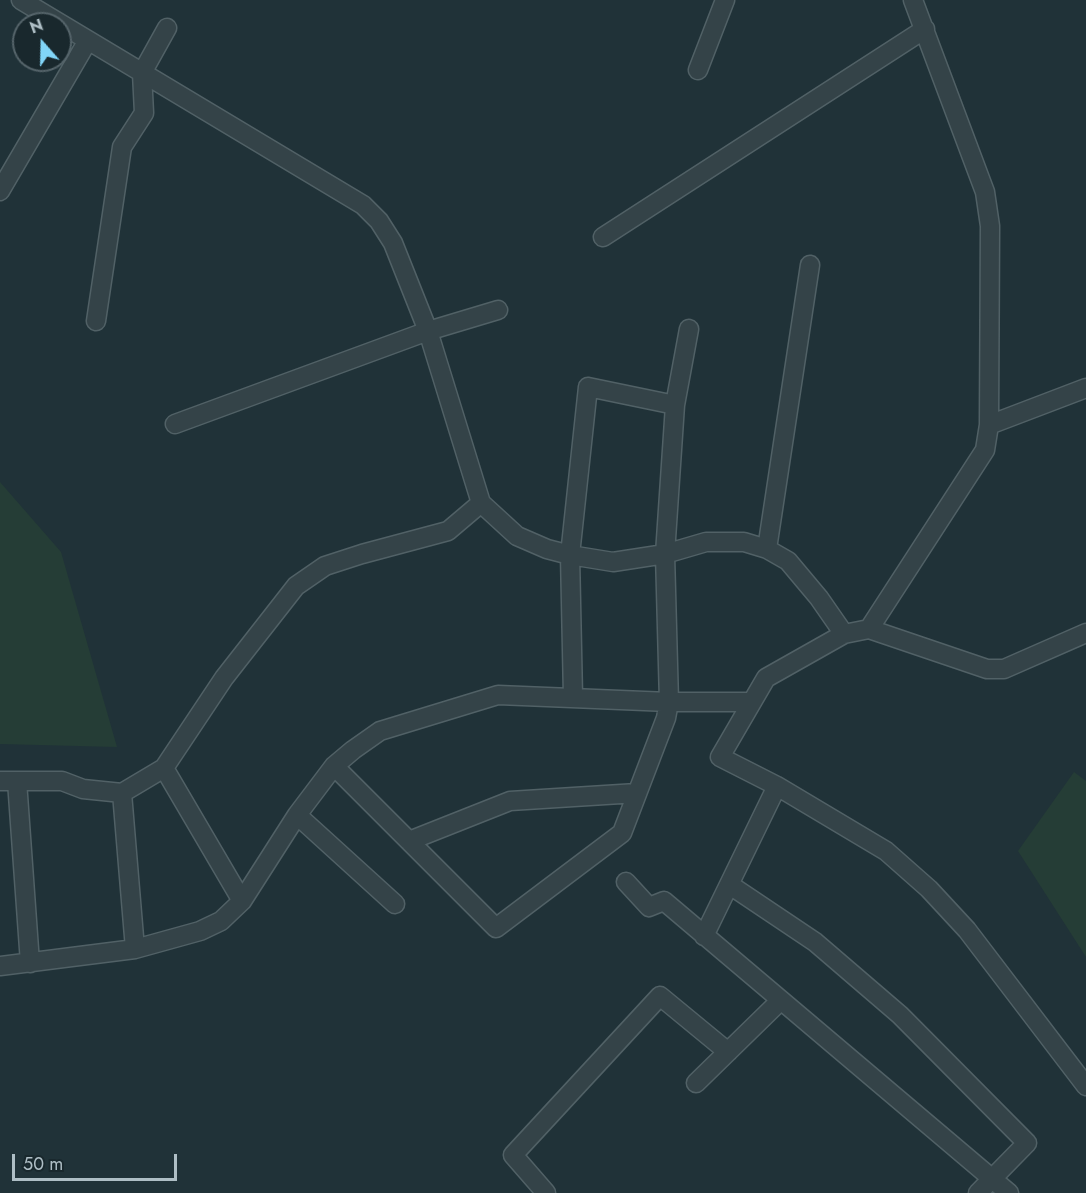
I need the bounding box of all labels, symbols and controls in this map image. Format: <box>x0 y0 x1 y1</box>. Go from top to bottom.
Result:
north arrow <box>12 12 72 72</box>
text: N <box>26 14 46 39</box>
scale bar <box>15 1142 180 1180</box>
text: 50 m <box>23 1151 63 1177</box>

